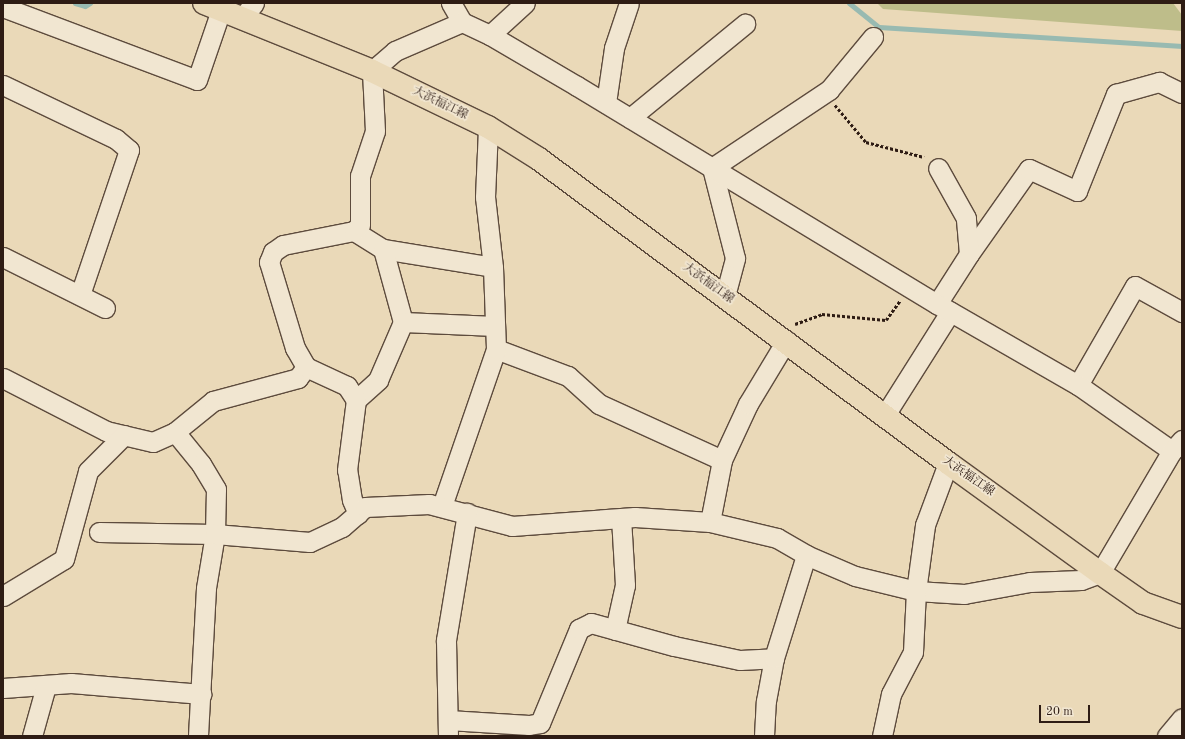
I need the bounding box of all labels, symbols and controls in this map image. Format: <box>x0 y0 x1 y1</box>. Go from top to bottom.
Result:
street label: 大浜福江線 <box>410 84 470 124</box>
street label: 大浜福江線 <box>679 261 737 307</box>
street label: 大浜福江線 <box>939 454 997 500</box>
scale bar <box>1041 697 1092 723</box>
text: 20 m <box>1046 706 1073 718</box>

